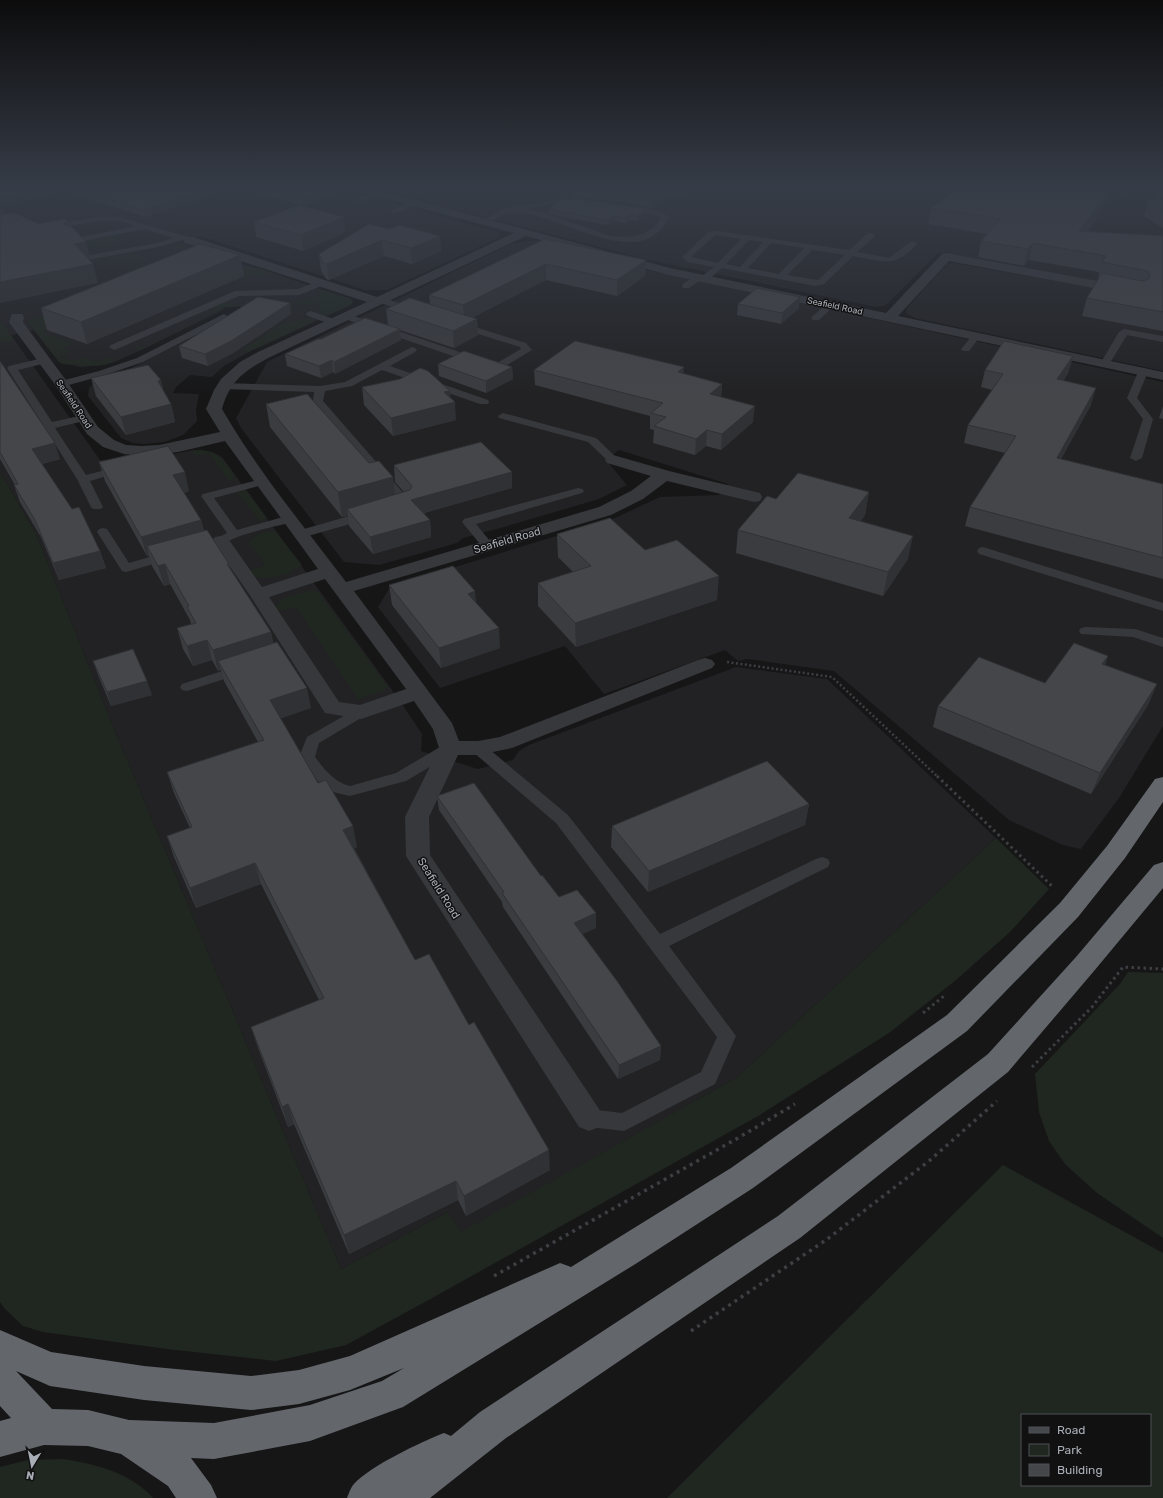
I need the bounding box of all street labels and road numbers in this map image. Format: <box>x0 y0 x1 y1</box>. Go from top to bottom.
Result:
street label: Seafield Road <box>806 295 864 317</box>
street label: Seafield Road <box>54 378 94 430</box>
street label: Seafield Road <box>472 525 542 556</box>
street label: Seafield Road <box>415 855 462 921</box>

